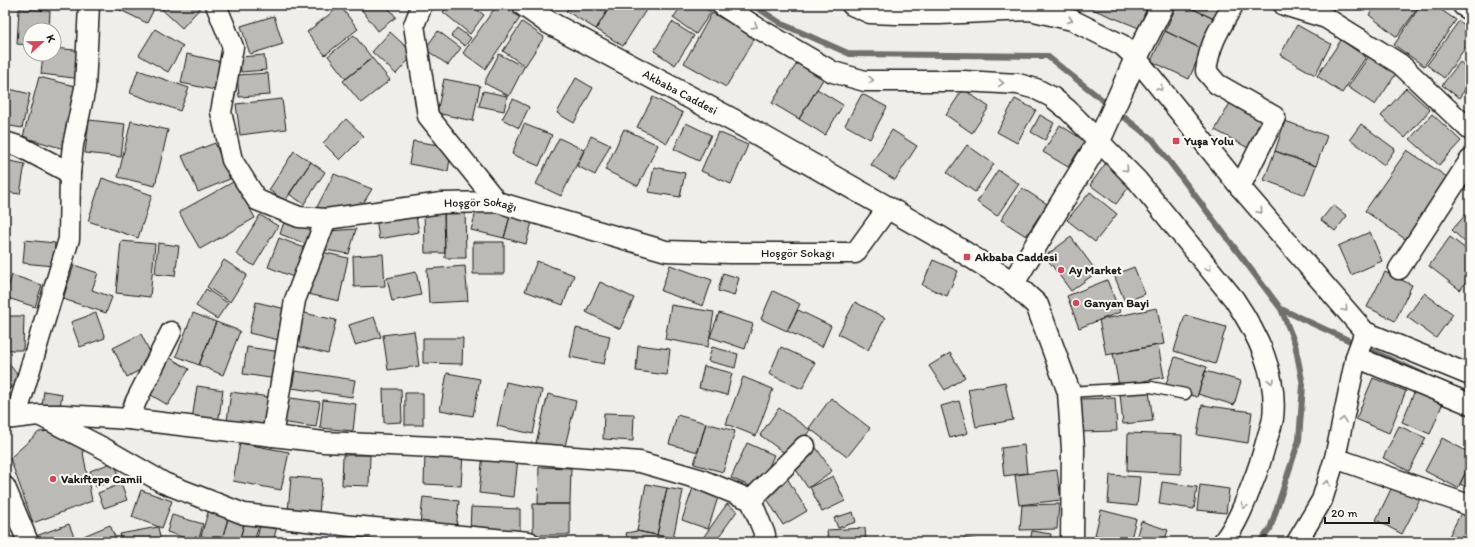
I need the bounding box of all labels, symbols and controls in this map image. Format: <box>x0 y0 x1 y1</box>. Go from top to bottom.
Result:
one-way arrow <box>1066 15 1073 23</box>
one-way arrow <box>750 21 757 28</box>
north arrow <box>22 22 62 62</box>
text: K <box>43 33 59 45</box>
street label: Akbaba Caddesi <box>640 67 720 118</box>
one-way arrow <box>868 76 874 85</box>
one-way arrow <box>998 79 1004 88</box>
one-way arrow <box>1156 84 1163 91</box>
place label: Yuşa Yolu <box>1183 134 1234 149</box>
marker: Yuşa Yolu <box>1171 136 1181 146</box>
one-way arrow <box>1121 164 1129 172</box>
street label: Hoşgör Sokağı <box>444 195 519 214</box>
one-way arrow <box>1255 206 1262 213</box>
street label: Hoşgör Sokağı <box>761 246 835 260</box>
place label: Akbaba Caddesi <box>974 250 1057 264</box>
marker: Akbaba Caddesi <box>962 252 972 262</box>
place label: Ay Market <box>1068 263 1122 278</box>
one-way arrow <box>1204 264 1211 271</box>
marker: Ay Market <box>1056 265 1066 275</box>
place label: Ganyan Bayi <box>1084 296 1149 311</box>
marker: Ganyan Bayi <box>1071 298 1081 308</box>
one-way arrow <box>1340 304 1348 312</box>
one-way arrow <box>1266 378 1274 384</box>
one-way arrow <box>1338 417 1347 423</box>
place label: Vakıftepe Camii <box>61 472 142 487</box>
marker: Vakıftepe Camii <box>48 474 58 484</box>
one-way arrow <box>1322 479 1331 486</box>
scale bar <box>1325 499 1389 525</box>
one-way arrow <box>1241 501 1249 509</box>
text: 20 m <box>1331 506 1358 520</box>

